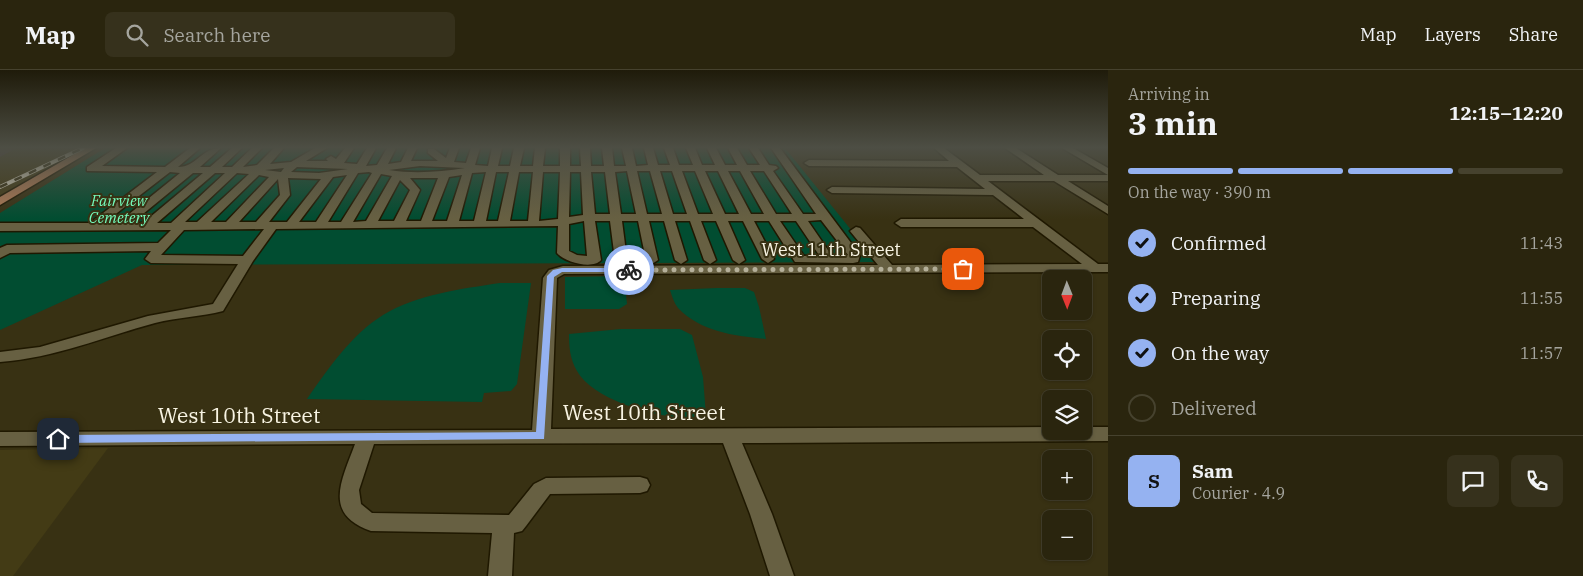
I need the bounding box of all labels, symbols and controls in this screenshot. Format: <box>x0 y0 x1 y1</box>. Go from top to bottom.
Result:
search box <box>105 12 455 57</box>
text: Map <box>25 19 75 51</box>
icon: search <box>123 21 151 49</box>
text: Search here <box>163 23 270 47</box>
text: Map <box>1360 23 1397 46</box>
text: Layers <box>1425 23 1481 46</box>
text: Share <box>1509 23 1558 46</box>
text: Arriving in <box>1128 84 1210 104</box>
text: 12:15–12:20 <box>1449 101 1563 125</box>
text: 3 min <box>1128 102 1218 144</box>
text: On the way · 390 m <box>1128 182 1271 202</box>
park label: Fairview Cemetery <box>89 191 150 227</box>
icon: check <box>1128 229 1156 257</box>
text: Confirmed <box>1171 231 1266 255</box>
text: 11:43 <box>1520 233 1563 253</box>
street label: West 11th Street <box>761 238 901 261</box>
courier <box>604 245 654 295</box>
pin <box>942 248 984 290</box>
icon: bag <box>949 255 977 283</box>
icon: bike <box>615 256 643 284</box>
north arrow <box>1042 270 1092 320</box>
map controls <box>1042 270 1092 560</box>
icon: check <box>1128 284 1156 312</box>
text: Preparing <box>1171 286 1260 310</box>
text: 11:55 <box>1520 288 1563 308</box>
button: locate <box>1042 330 1092 380</box>
icon: check <box>1128 339 1156 367</box>
text: On the way <box>1171 341 1269 365</box>
text: 11:57 <box>1520 343 1563 363</box>
button: layers <box>1042 390 1092 440</box>
text: Delivered <box>1171 396 1257 420</box>
street label: West 10th Street <box>563 398 725 426</box>
street label: West 10th Street <box>158 401 320 429</box>
pin <box>37 418 79 460</box>
icon: home <box>44 425 72 453</box>
button: + <box>1042 450 1092 500</box>
button: chat <box>1447 455 1499 507</box>
button: phone <box>1511 455 1563 507</box>
text: Sam <box>1192 459 1233 483</box>
text: S <box>1148 469 1160 493</box>
text: Courier · 4.9 <box>1192 483 1285 503</box>
button: − <box>1042 510 1092 560</box>

